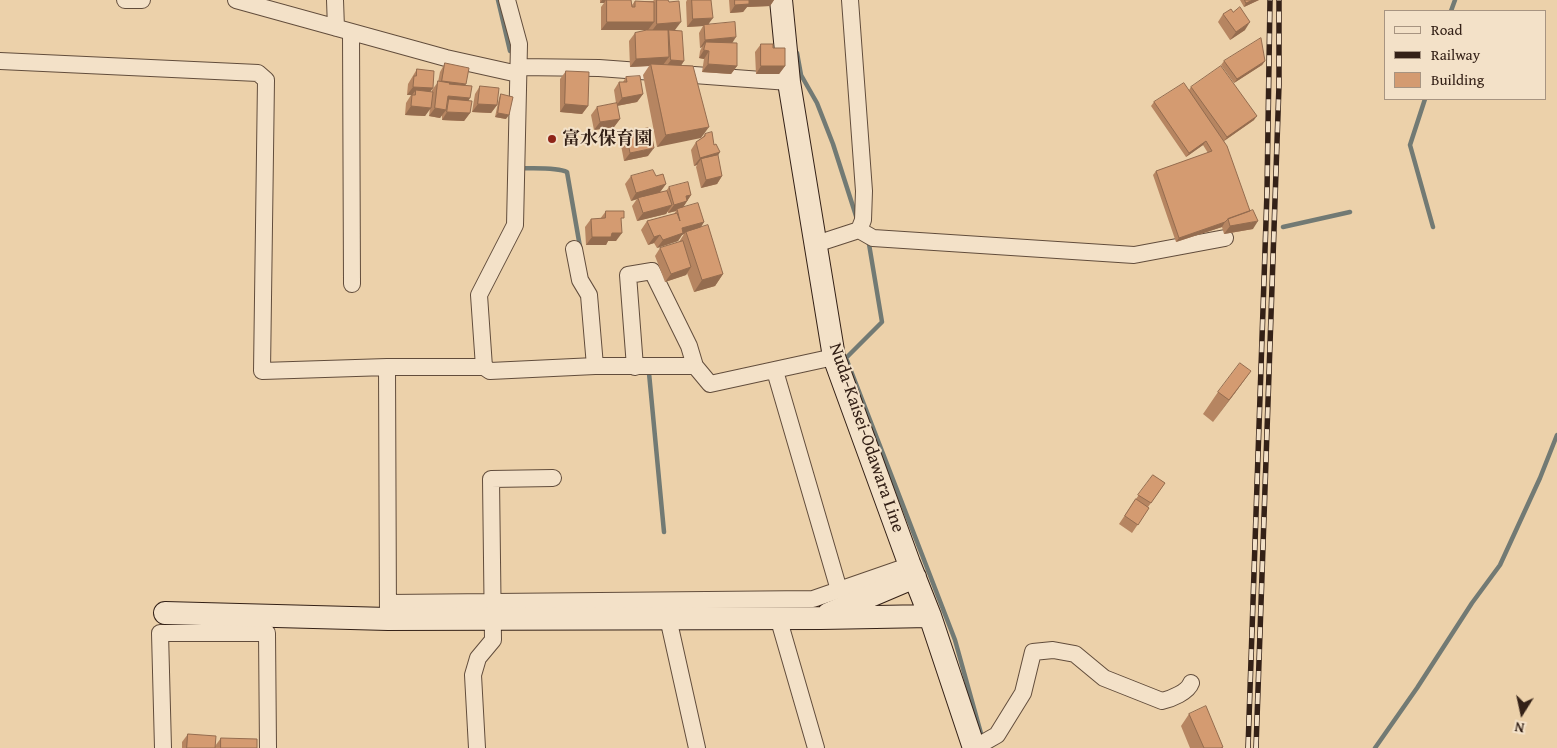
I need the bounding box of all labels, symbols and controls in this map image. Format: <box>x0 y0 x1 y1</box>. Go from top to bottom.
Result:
legend <box>1384 10 1547 100</box>
text: Road <box>1431 19 1462 40</box>
text: Railway <box>1431 44 1480 65</box>
text: Building <box>1431 69 1484 90</box>
place label: 富水保育園 <box>562 128 652 150</box>
marker: 富水保育園 <box>546 133 558 145</box>
street label: Nuda-Kaisei-Odawara Line <box>823 341 909 535</box>
north arrow <box>1497 688 1547 738</box>
text: N <box>1513 717 1526 738</box>

